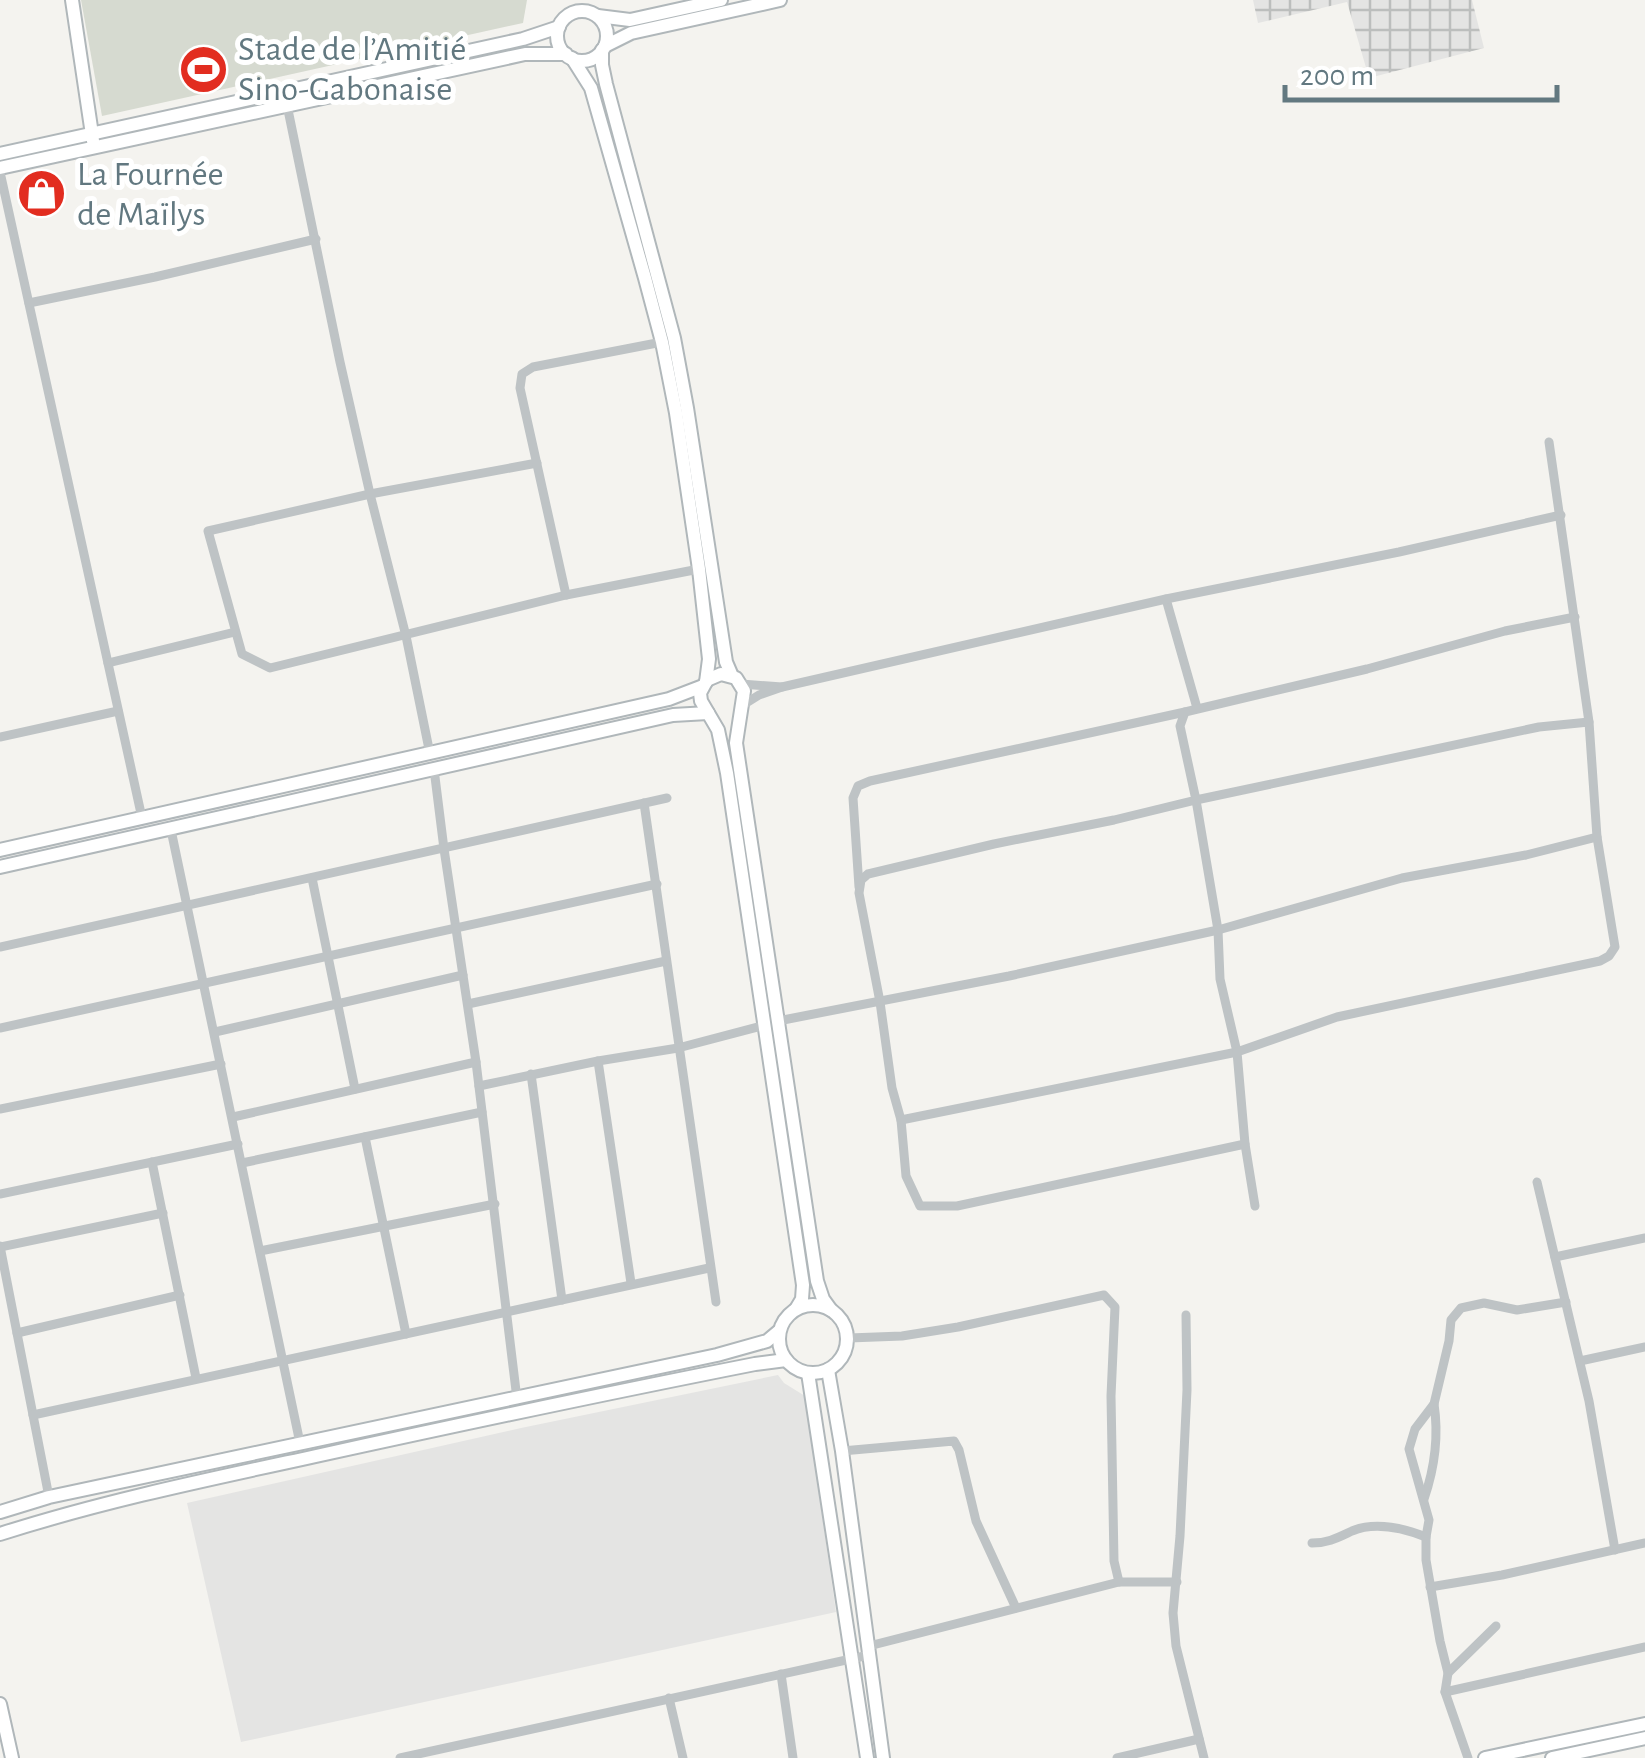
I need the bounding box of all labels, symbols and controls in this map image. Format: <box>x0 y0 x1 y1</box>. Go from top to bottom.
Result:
place label: Stade de l’Amitié Sino-Gabonaise <box>238 32 466 107</box>
scale bar <box>1285 40 1558 102</box>
sports icon: Stade de l’Amitié Sino-Gabonaise <box>177 43 229 95</box>
text: 200 m <box>1300 61 1374 91</box>
place label: La Fournée de Maïlys <box>77 157 224 232</box>
shop icon: La Fournée de Maïlys <box>16 168 68 220</box>

